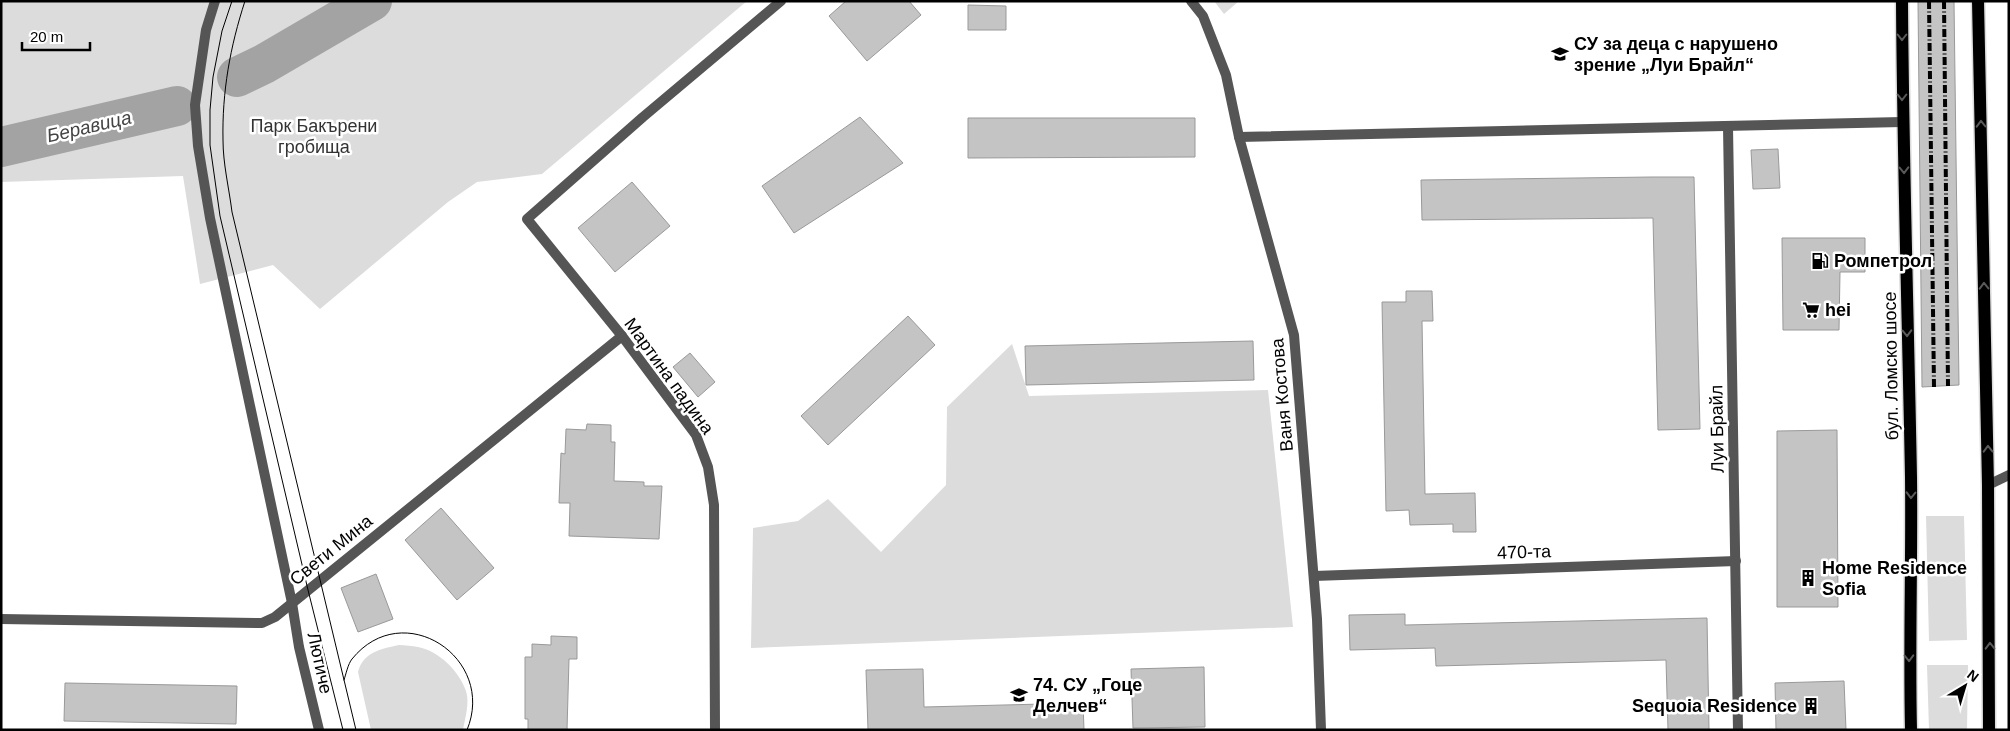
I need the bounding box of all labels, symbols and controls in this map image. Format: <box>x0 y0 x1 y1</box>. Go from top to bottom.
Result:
scale bar <box>22 20 90 52</box>
text: 20 m <box>30 28 63 45</box>
one-way arrow <box>1897 33 1907 41</box>
place label: СУ за деца с нарушено зрение „Луи Брайл“ <box>1574 34 1778 75</box>
school or university icon: СУ за деца с нарушено зрение „Луи Брайл“ <box>1550 44 1570 64</box>
one-way arrow <box>1897 94 1907 101</box>
water label: Беравица <box>45 107 133 146</box>
park label: Парк Бакърени гробища <box>251 116 377 157</box>
one-way arrow <box>1976 119 1986 127</box>
one-way arrow <box>1898 167 1909 175</box>
fuel station icon: Ромпетрол <box>1810 251 1830 271</box>
place label: Ромпетрол <box>1834 251 1932 271</box>
one-way arrow <box>1979 282 1989 290</box>
street label: бул. Ломско шосе <box>1880 291 1902 441</box>
supermarket icon: hei <box>1801 300 1821 320</box>
place label: hei <box>1825 300 1851 320</box>
street label: Мартина падина <box>620 314 718 439</box>
one-way arrow <box>1902 330 1912 337</box>
street label: Ваня Костова <box>1267 337 1297 452</box>
street label: Луи Брайл <box>1706 385 1728 473</box>
one-way arrow <box>1982 444 1993 452</box>
one-way arrow <box>1906 492 1916 499</box>
street label: Свети Мина <box>286 510 377 589</box>
street label: 470-та <box>1497 541 1552 563</box>
place label: Home Residence Sofia <box>1822 558 1967 599</box>
building icon: Home Residence Sofia <box>1798 568 1818 588</box>
street label: Лютиче <box>304 630 336 696</box>
one-way arrow <box>1985 642 1995 650</box>
one-way arrow <box>1904 654 1914 662</box>
north arrow <box>1940 661 1990 711</box>
text: N <box>1964 666 1982 685</box>
place label: 74. СУ „Гоце Делчев“ <box>1033 675 1142 716</box>
school or university icon: 74. СУ „Гоце Делчев“ <box>1009 685 1029 705</box>
place label: Sequoia Residence <box>1632 696 1797 716</box>
building icon: Sequoia Residence <box>1801 696 1821 716</box>

